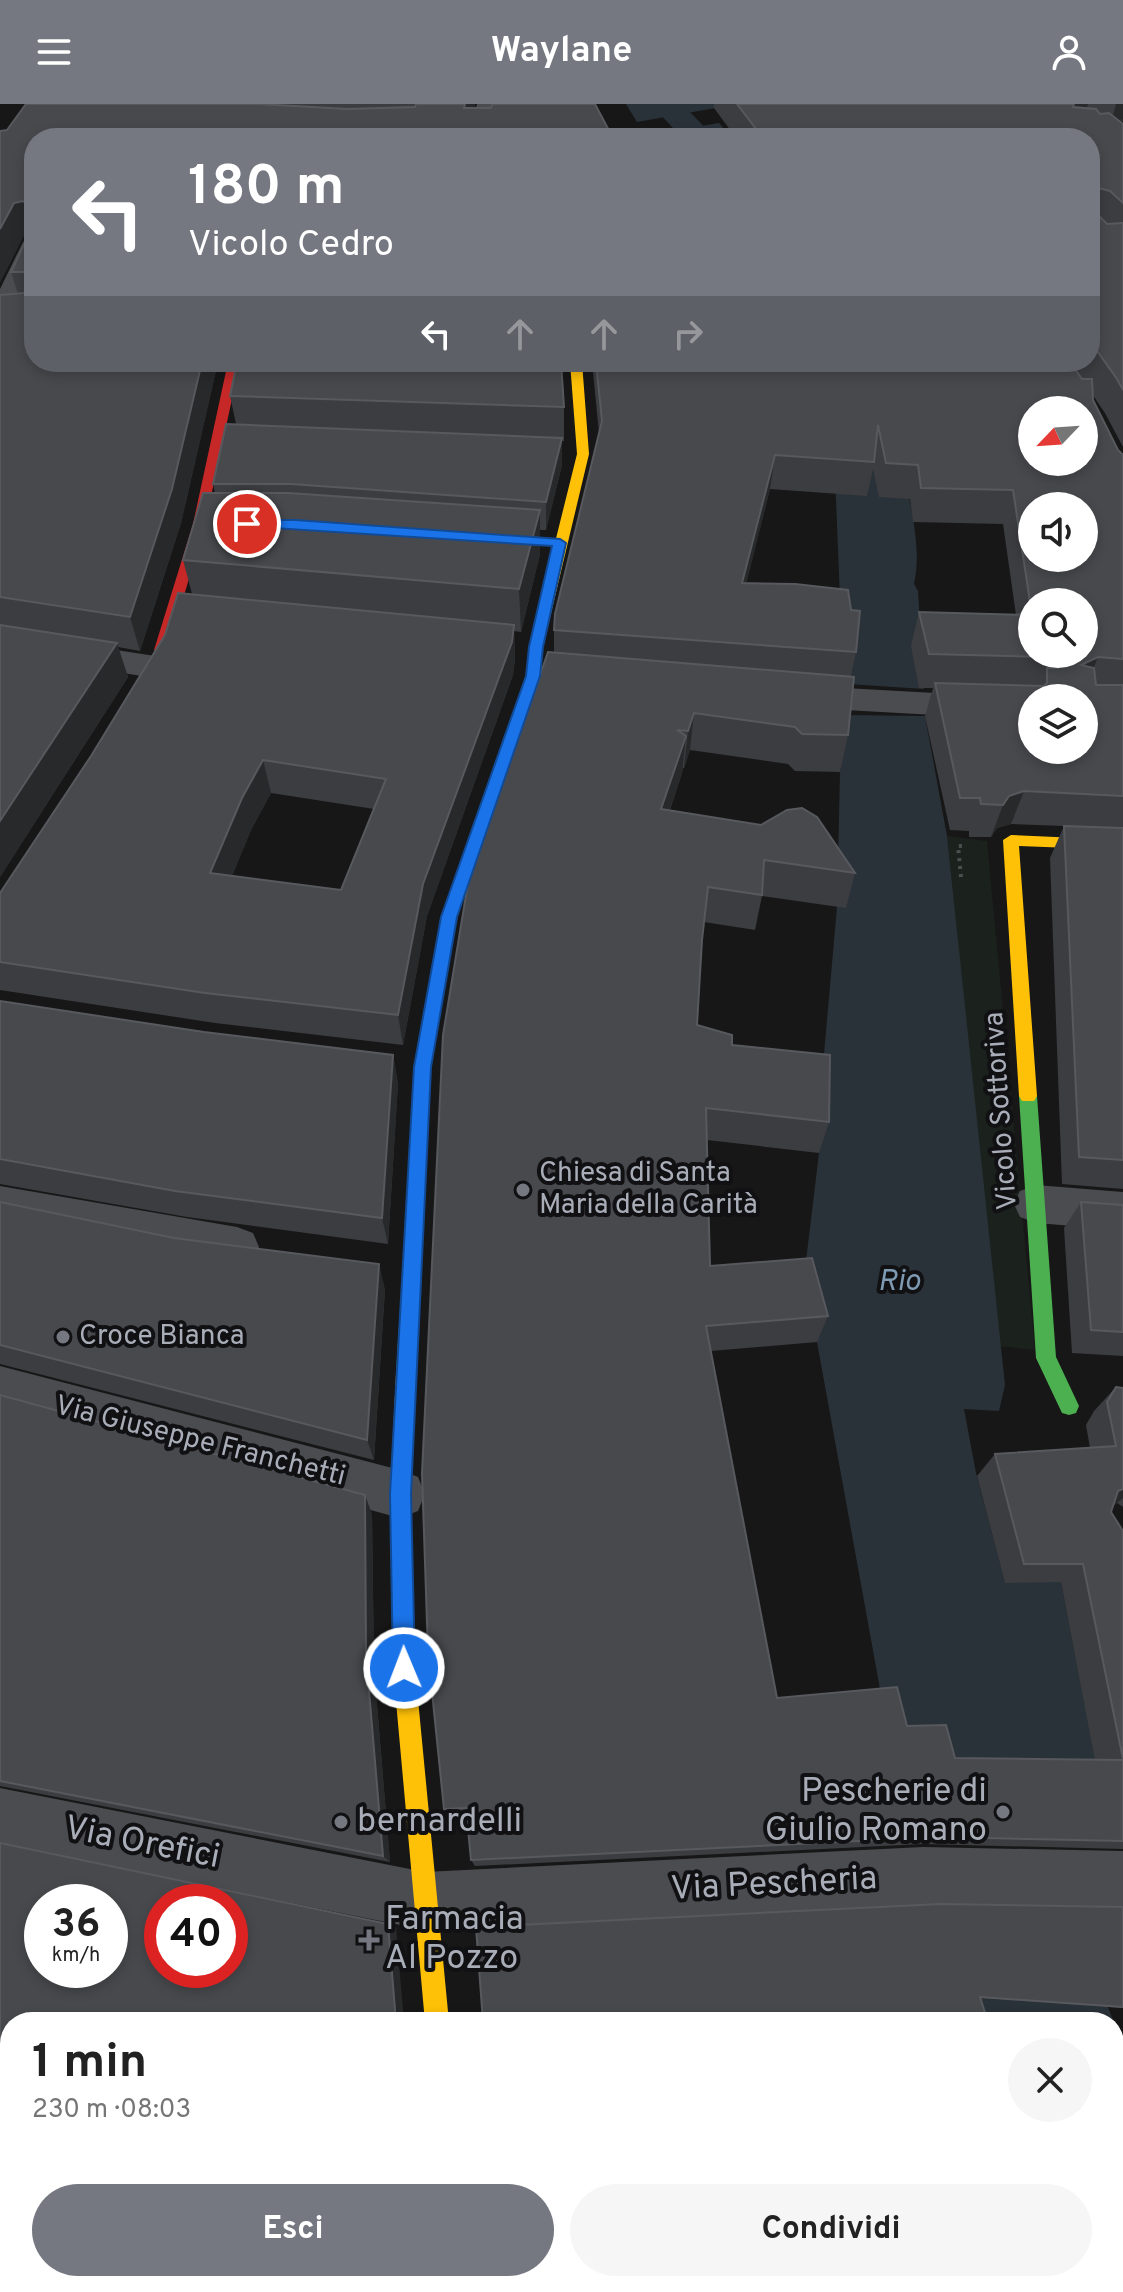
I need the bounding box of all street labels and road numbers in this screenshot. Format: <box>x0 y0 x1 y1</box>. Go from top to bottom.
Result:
street label: Vicolo Sottoriva <box>977 1011 1027 1211</box>
street label: Via Giuseppe Franchetti <box>51 1388 349 1496</box>
street label: Via Orefici <box>61 1808 223 1880</box>
street label: Via Pescheria <box>670 1858 878 1912</box>

